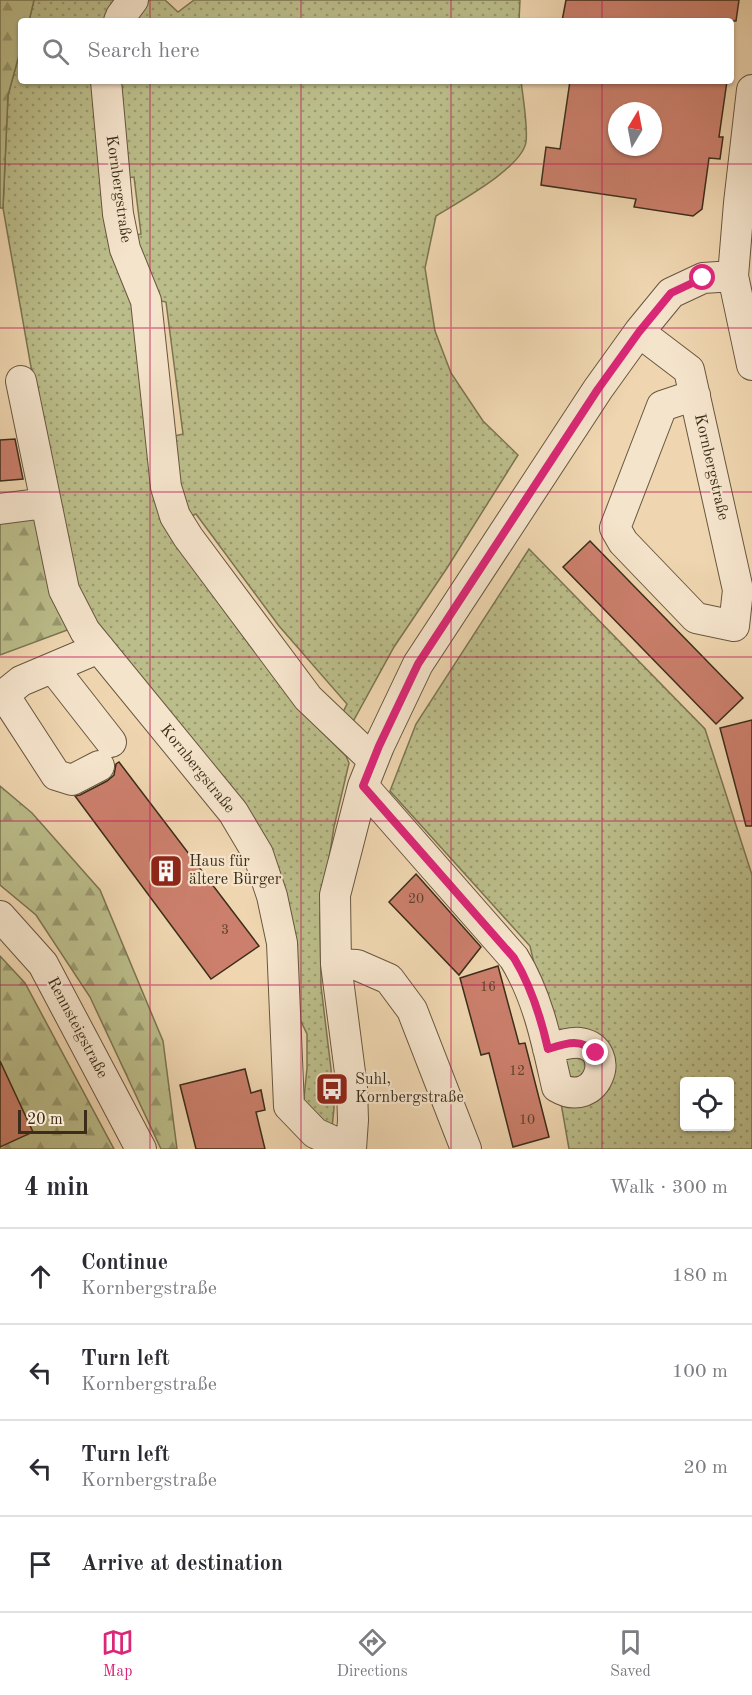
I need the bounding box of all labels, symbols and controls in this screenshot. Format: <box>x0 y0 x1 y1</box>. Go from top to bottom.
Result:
search box <box>18 18 734 84</box>
icon: search <box>39 35 72 68</box>
text: Search here <box>87 40 200 62</box>
north arrow <box>608 102 662 156</box>
street label: Kornbergstraße <box>103 134 133 244</box>
route start <box>689 264 715 290</box>
street label: Kornbergstraße <box>691 412 731 522</box>
street label: Kornbergstraße <box>157 722 237 816</box>
building icon: Haus für ältere Bürger <box>148 853 184 889</box>
place label: Haus für ältere Bürger <box>189 854 282 888</box>
house number: 20 <box>408 892 424 906</box>
house number: 3 <box>221 923 229 937</box>
street label: Rennsteigstraße <box>44 975 110 1081</box>
house number: 16 <box>480 980 496 994</box>
route end <box>582 1039 608 1065</box>
house number: 12 <box>509 1064 525 1078</box>
bus stop icon: Suhl, Kornbergstraße <box>314 1071 350 1107</box>
place label: Suhl, Kornbergstraße <box>355 1072 464 1106</box>
map controls <box>680 1077 734 1131</box>
button: locate <box>680 1077 734 1131</box>
scale bar <box>18 1107 87 1134</box>
text: 20 m <box>27 1112 63 1128</box>
house number: 10 <box>519 1113 535 1127</box>
text: 4 min <box>24 1175 89 1201</box>
text: Walk · 300 m <box>609 1178 728 1198</box>
text: Continue <box>81 1252 168 1274</box>
icon: ahead <box>24 1260 57 1293</box>
text: 180 m <box>672 1266 728 1286</box>
text: Kornbergstraße <box>81 1279 217 1299</box>
text: Turn left <box>81 1348 170 1370</box>
icon: left <box>24 1356 57 1389</box>
text: 100 m <box>672 1362 728 1382</box>
text: Kornbergstraße <box>81 1375 217 1395</box>
text: Turn left <box>81 1444 170 1466</box>
icon: left <box>24 1452 57 1485</box>
text: 20 m <box>683 1458 728 1478</box>
text: Kornbergstraße <box>81 1471 217 1491</box>
icon: arrive <box>24 1548 57 1581</box>
text: Arrive at destination <box>81 1553 283 1575</box>
tab: Map <box>101 1626 134 1682</box>
tab: Directions <box>337 1626 408 1682</box>
tab: Saved <box>610 1626 651 1682</box>

